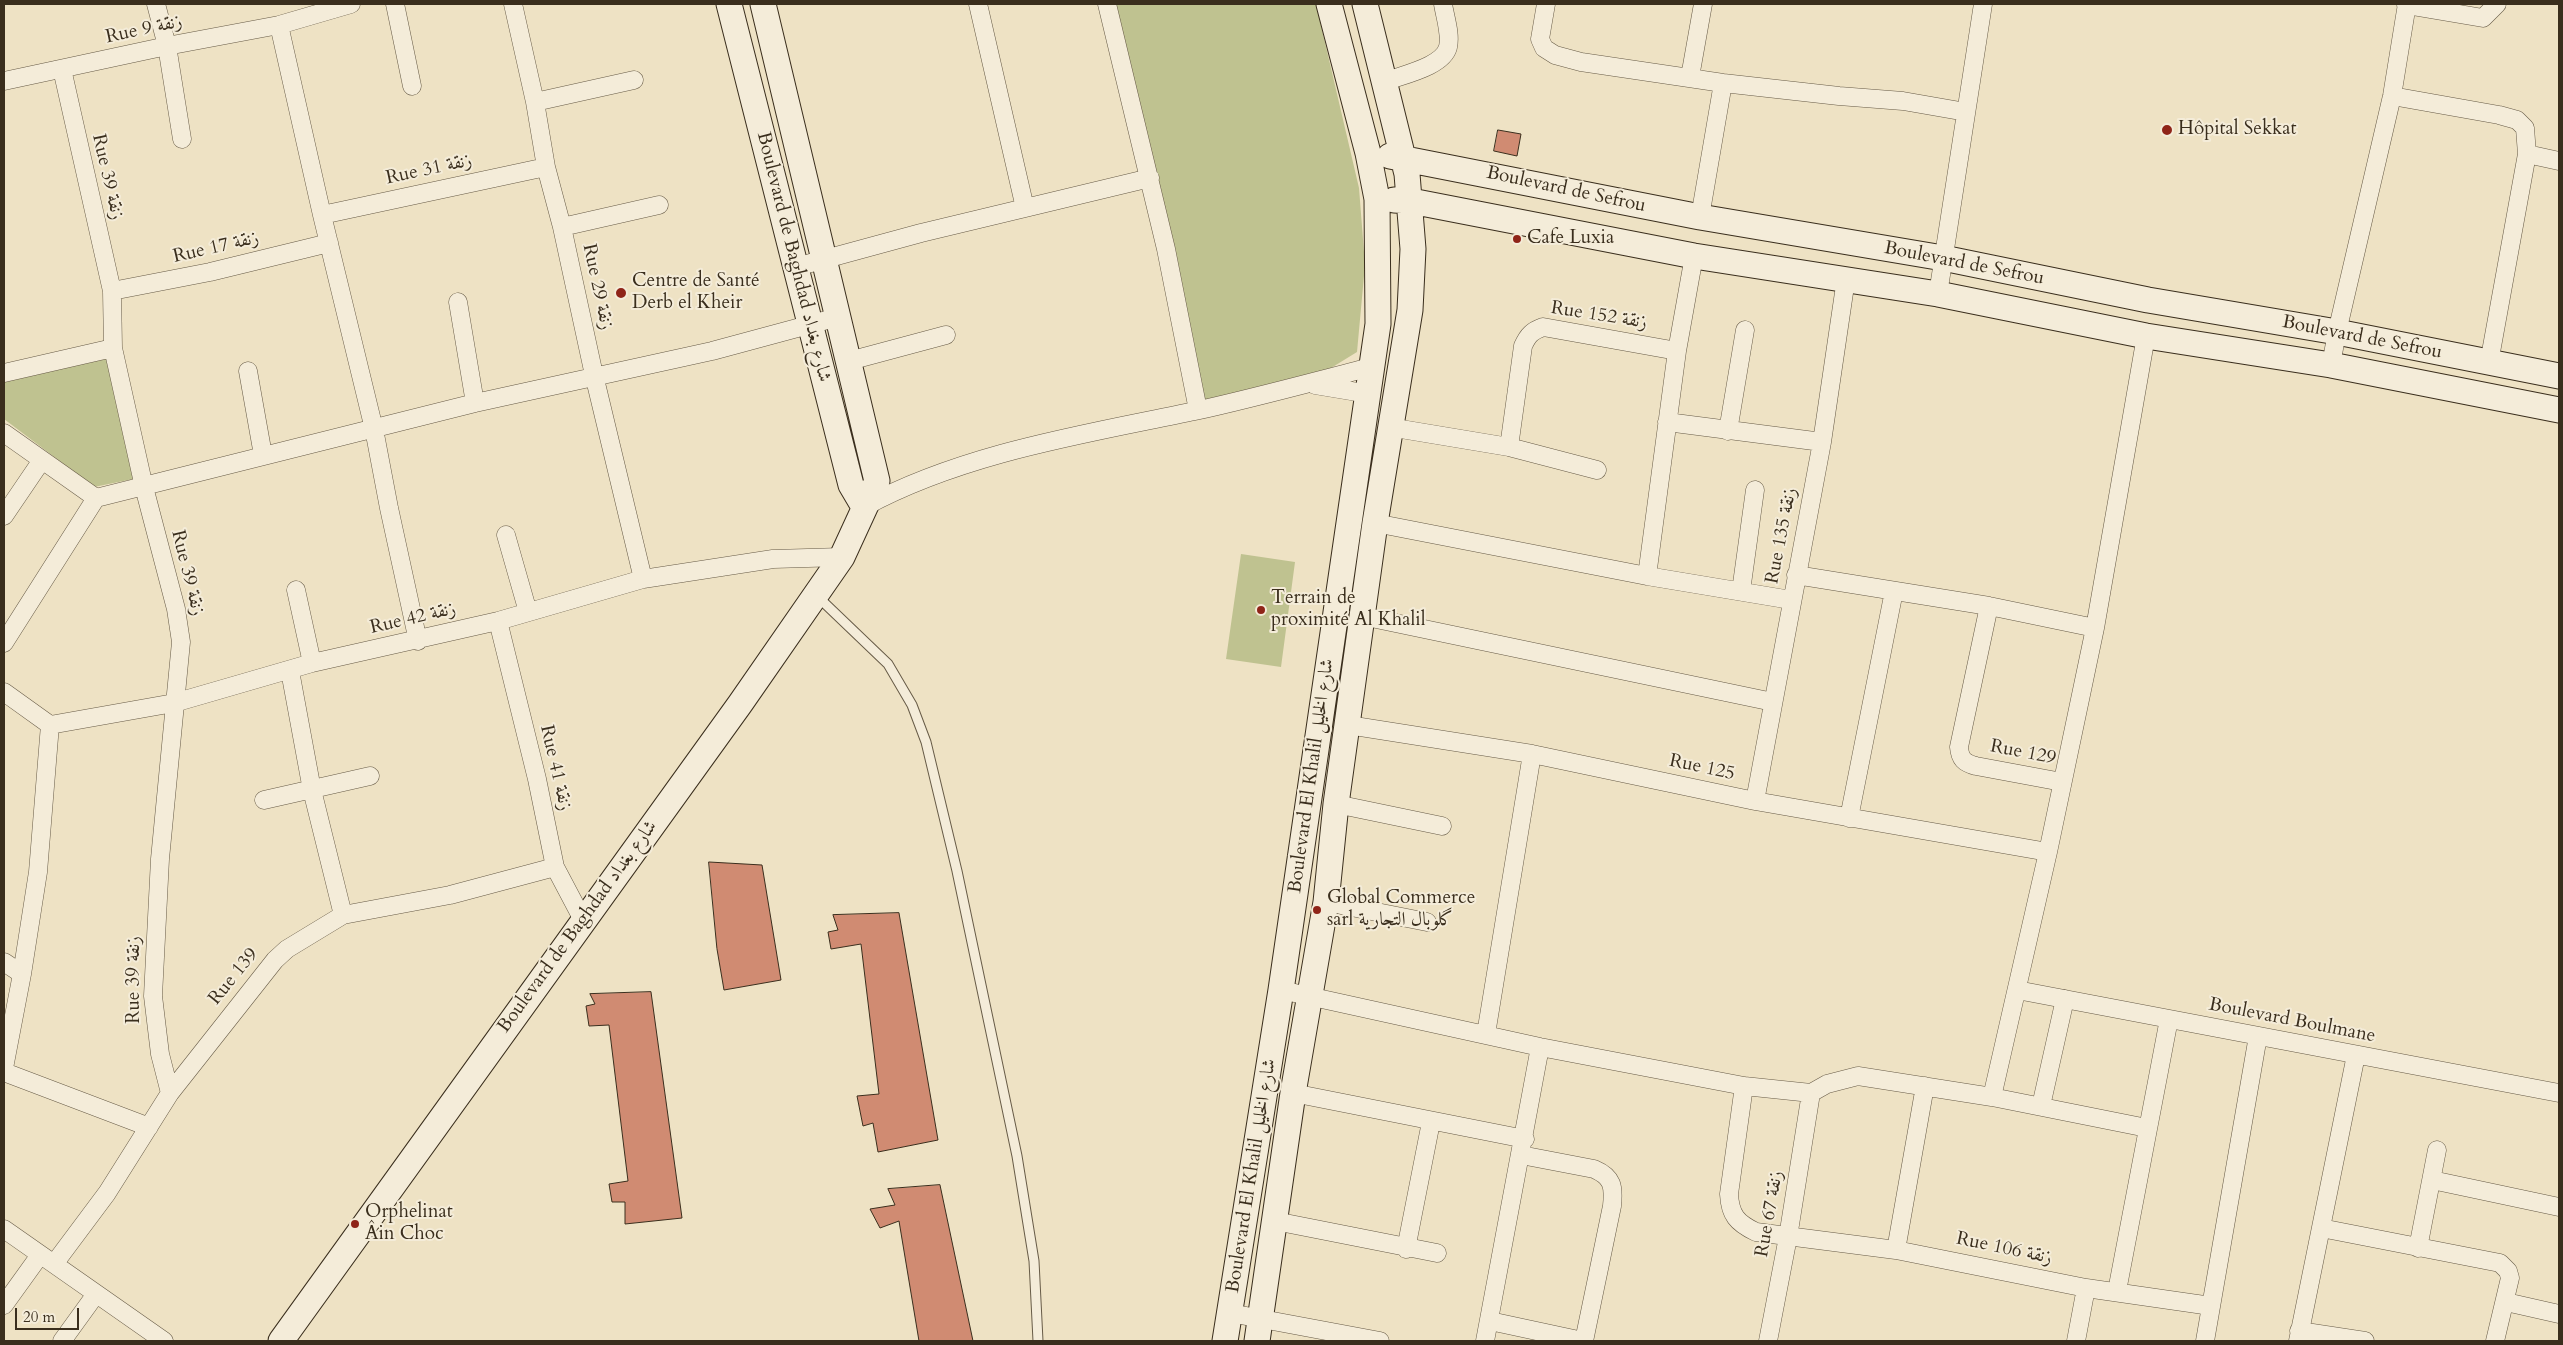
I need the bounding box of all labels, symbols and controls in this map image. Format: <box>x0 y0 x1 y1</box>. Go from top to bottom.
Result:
street label: Rue 9 زنقة <box>104 11 184 49</box>
place label: Hôpital Sekkat <box>2178 119 2296 141</box>
marker: Hôpital Sekkat <box>2160 123 2174 137</box>
street label: Boulevard de Baghdad شارع بغداد <box>751 130 835 384</box>
street label: Rue 39 زنقة <box>86 132 128 222</box>
street label: Rue 31 زنقة <box>384 150 474 190</box>
street label: Boulevard de Sefrou <box>1484 162 1648 218</box>
street label: Rue 17 زنقة <box>171 227 261 269</box>
place label: Cafe Luxia <box>1527 228 1614 250</box>
marker: Cafe Luxia <box>1511 233 1523 245</box>
street label: Boulevard de Sefrou <box>1882 237 2046 291</box>
street label: Rue 29 زنقة <box>577 242 617 332</box>
place label: Centre de Santé Derb el Kheir <box>632 271 760 315</box>
marker: Centre de Santé Derb el Kheir <box>614 286 628 300</box>
street label: Rue 152 زنقة <box>1549 297 1649 335</box>
street label: Boulevard de Sefrou <box>2280 311 2444 365</box>
street label: Rue 135 زنقة <box>1762 486 1802 586</box>
street label: Rue 39 زنقة <box>165 528 209 618</box>
place label: Terrain de proximité Al Khalil <box>1271 588 1425 632</box>
street label: Rue 42 زنقة <box>368 598 458 640</box>
marker: Terrain de proximité Al Khalil <box>1255 604 1267 616</box>
street label: Boulevard El Khalil شارع الخليل <box>1284 657 1340 895</box>
street label: Rue 41 زنقة <box>534 723 576 813</box>
street label: Rue 129 <box>1988 735 2058 771</box>
street label: Rue 125 <box>1667 750 1737 786</box>
street label: Boulevard de Baghdad شارع بغداد <box>493 816 663 1038</box>
place label: Global Commerce sarl گلوبال التجارية <box>1327 888 1475 932</box>
marker: Global Commerce sarl گلوبال التجارية <box>1311 904 1323 916</box>
street label: Rue 39 زنقة <box>124 936 146 1024</box>
street label: Rue 139 <box>204 944 264 1010</box>
street label: Boulevard Boulmane <box>2207 994 2377 1048</box>
street label: Boulevard El Khalil شارع الخليل <box>1222 1057 1282 1295</box>
street label: Rue 67 زنقة <box>1751 1169 1789 1259</box>
place label: Orphelinat Âin Choc <box>365 1202 453 1246</box>
marker: Orphelinat Âin Choc <box>349 1218 361 1230</box>
street label: Rue 106 زنقة <box>1954 1228 2054 1270</box>
scale bar <box>18 1298 81 1330</box>
text: 20 m <box>23 1307 55 1327</box>

